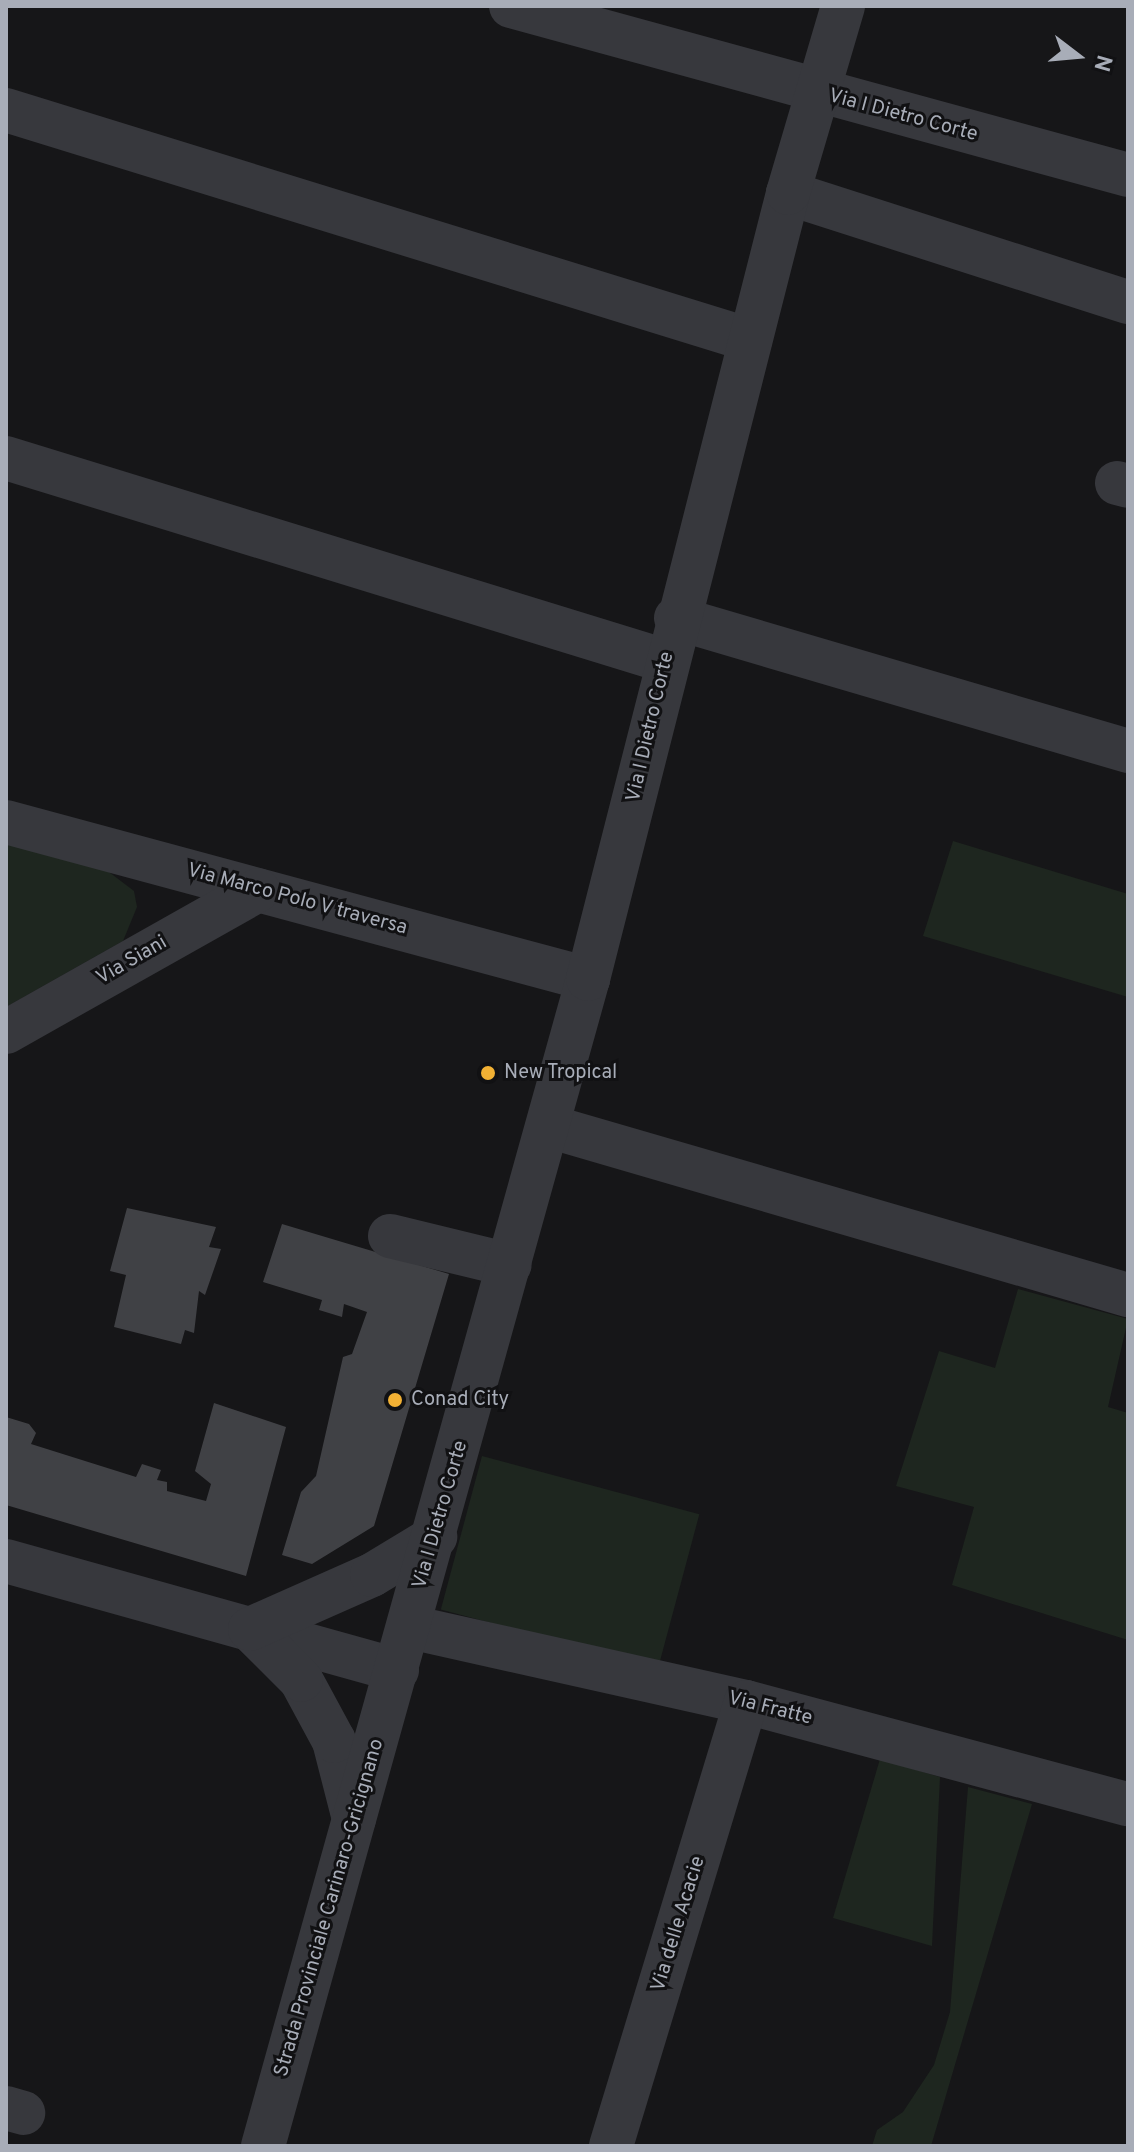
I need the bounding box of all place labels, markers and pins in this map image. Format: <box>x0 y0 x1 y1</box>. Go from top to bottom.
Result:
place label: New Tropical <box>504 1061 618 1085</box>
marker: New Tropical <box>479 1064 497 1082</box>
place label: Conad City <box>411 1388 509 1412</box>
marker: Conad City <box>386 1391 404 1409</box>

